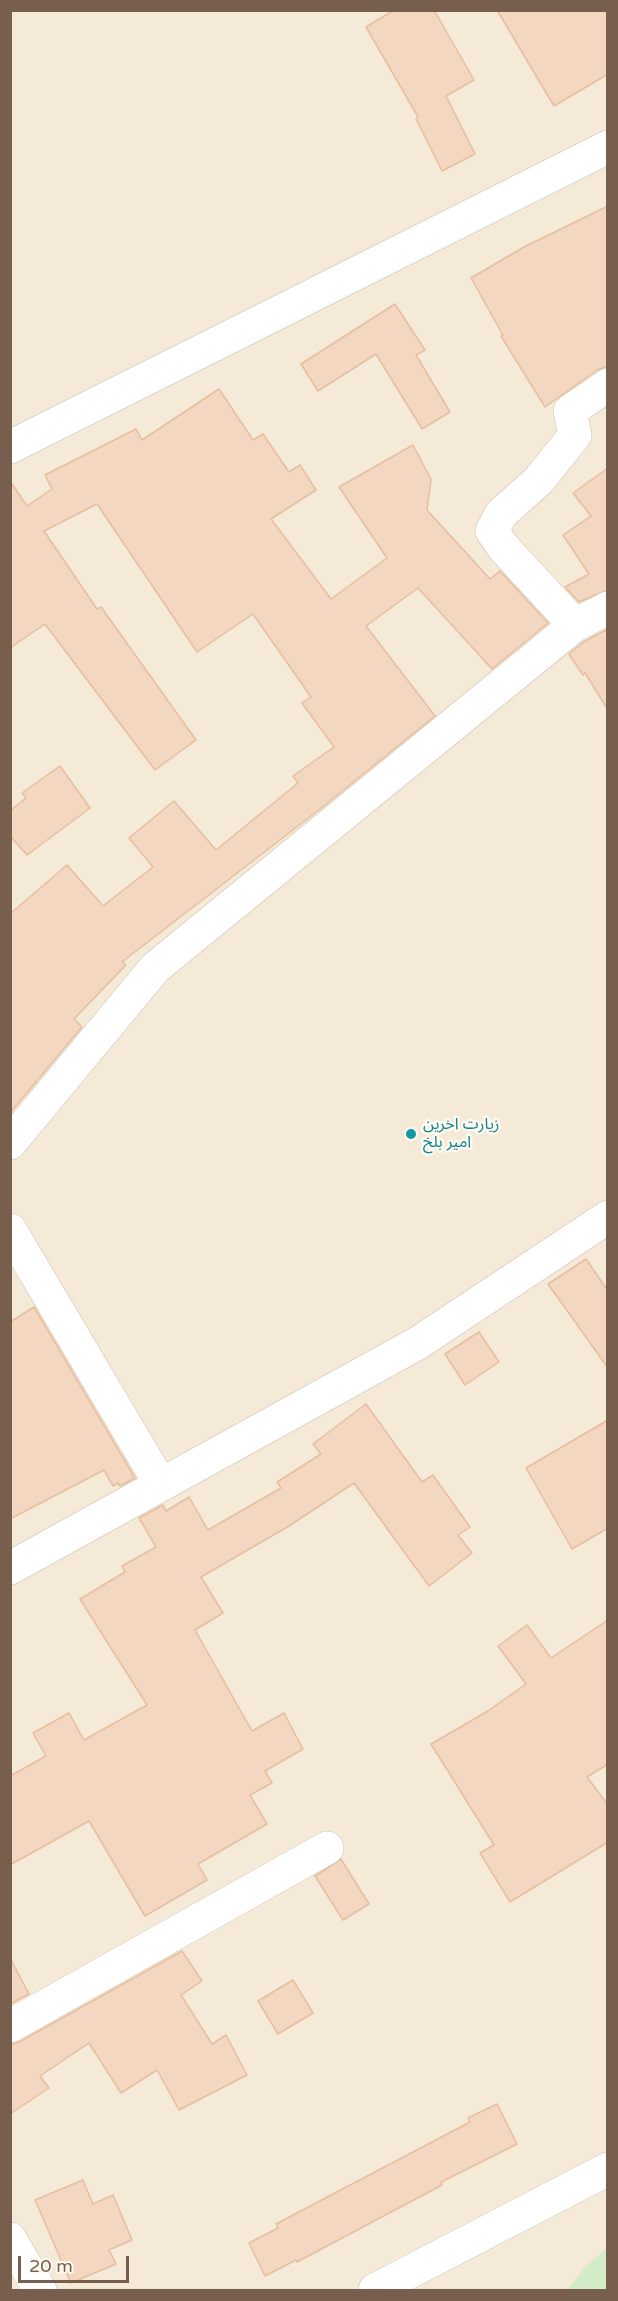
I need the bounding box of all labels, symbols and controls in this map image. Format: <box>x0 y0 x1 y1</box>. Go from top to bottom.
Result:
place label: زیارت اخرین امیر بلخ <box>423 1115 499 1153</box>
marker: زیارت اخرین امیر بلخ <box>404 1127 418 1141</box>
scale bar <box>21 2244 132 2282</box>
text: 20 m <box>29 2255 73 2277</box>

